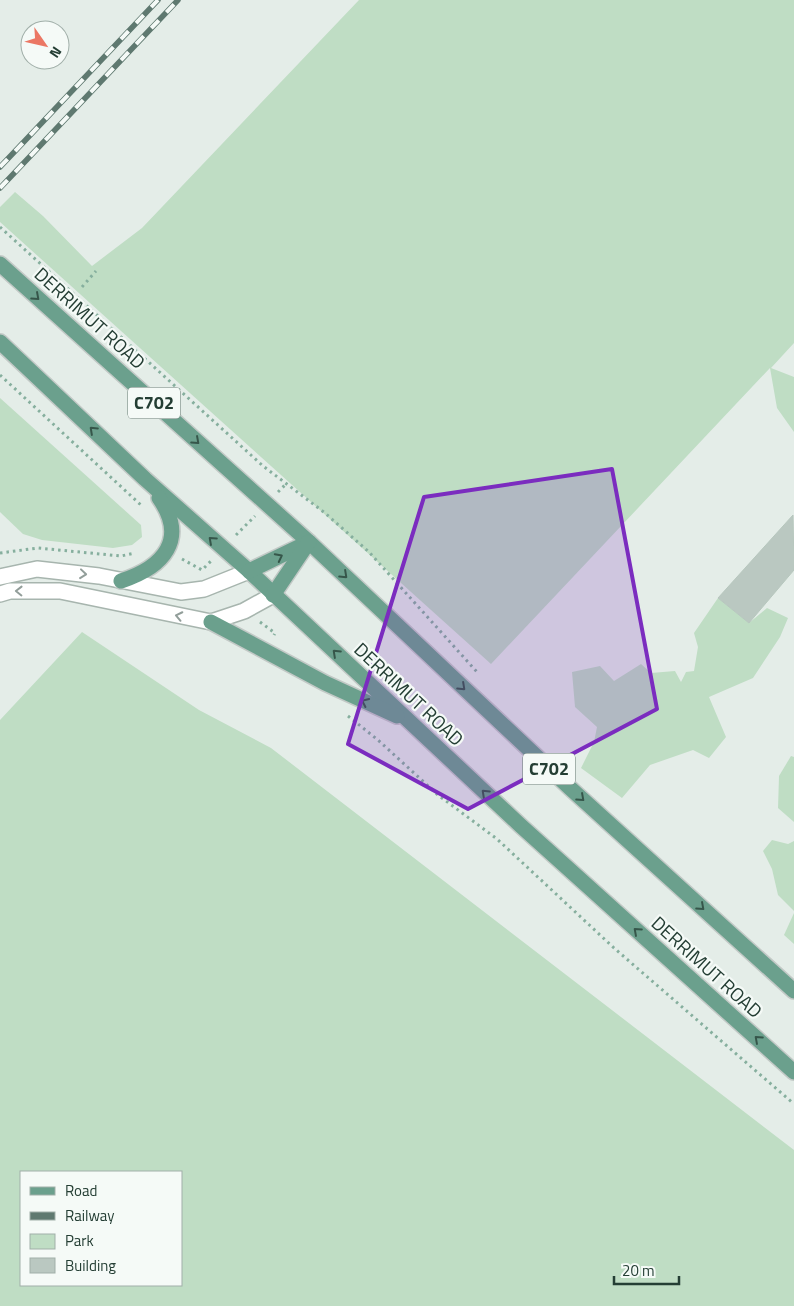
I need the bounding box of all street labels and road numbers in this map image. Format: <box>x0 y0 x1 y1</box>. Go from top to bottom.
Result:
street label: DERRIMUT ROAD <box>28 260 152 376</box>
road number: C702 <box>128 388 180 418</box>
street label: DERRIMUT ROAD <box>348 635 471 752</box>
road number: C702 <box>523 754 575 784</box>
street label: DERRIMUT ROAD <box>645 909 769 1025</box>

